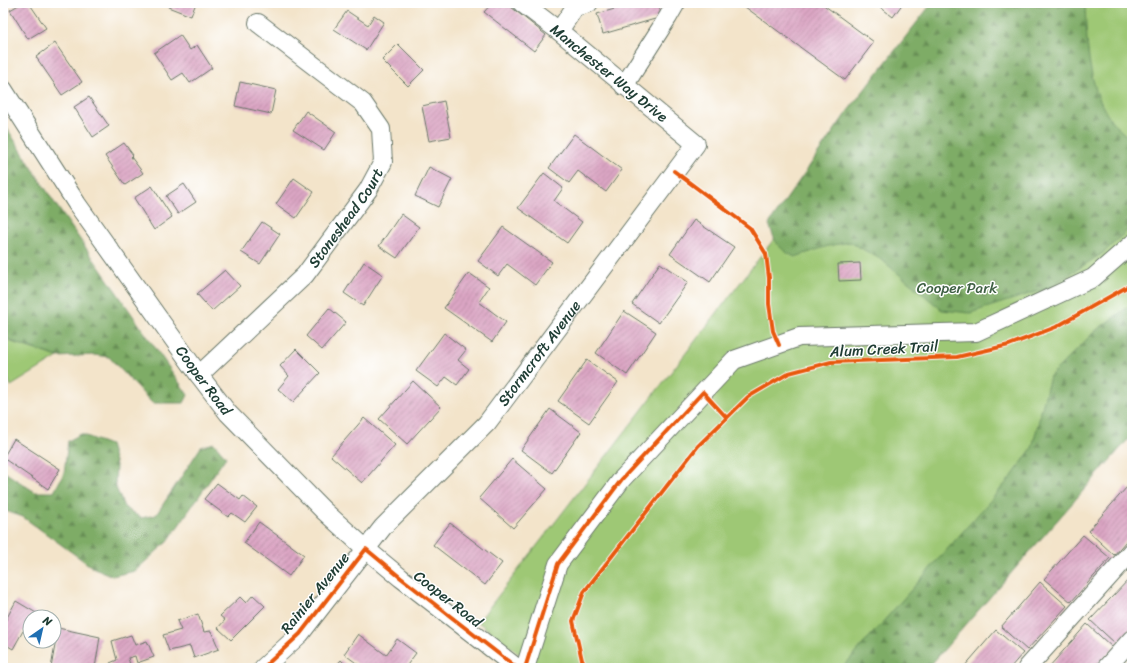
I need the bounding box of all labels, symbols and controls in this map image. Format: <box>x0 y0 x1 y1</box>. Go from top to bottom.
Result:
street label: Manchester Way Drive <box>544 17 674 129</box>
street label: Stoneshead Court <box>301 163 391 274</box>
park label: Cooper Park <box>917 275 998 301</box>
street label: Stormcroft Avenue <box>491 294 588 412</box>
street label: Alum Creek Trail <box>828 333 940 365</box>
street label: Cooper Road <box>169 340 239 422</box>
street label: Rainier Avenue <box>274 546 356 640</box>
street label: Cooper Road <box>408 564 489 635</box>
north arrow <box>22 609 62 649</box>
text: N <box>38 611 56 631</box>

